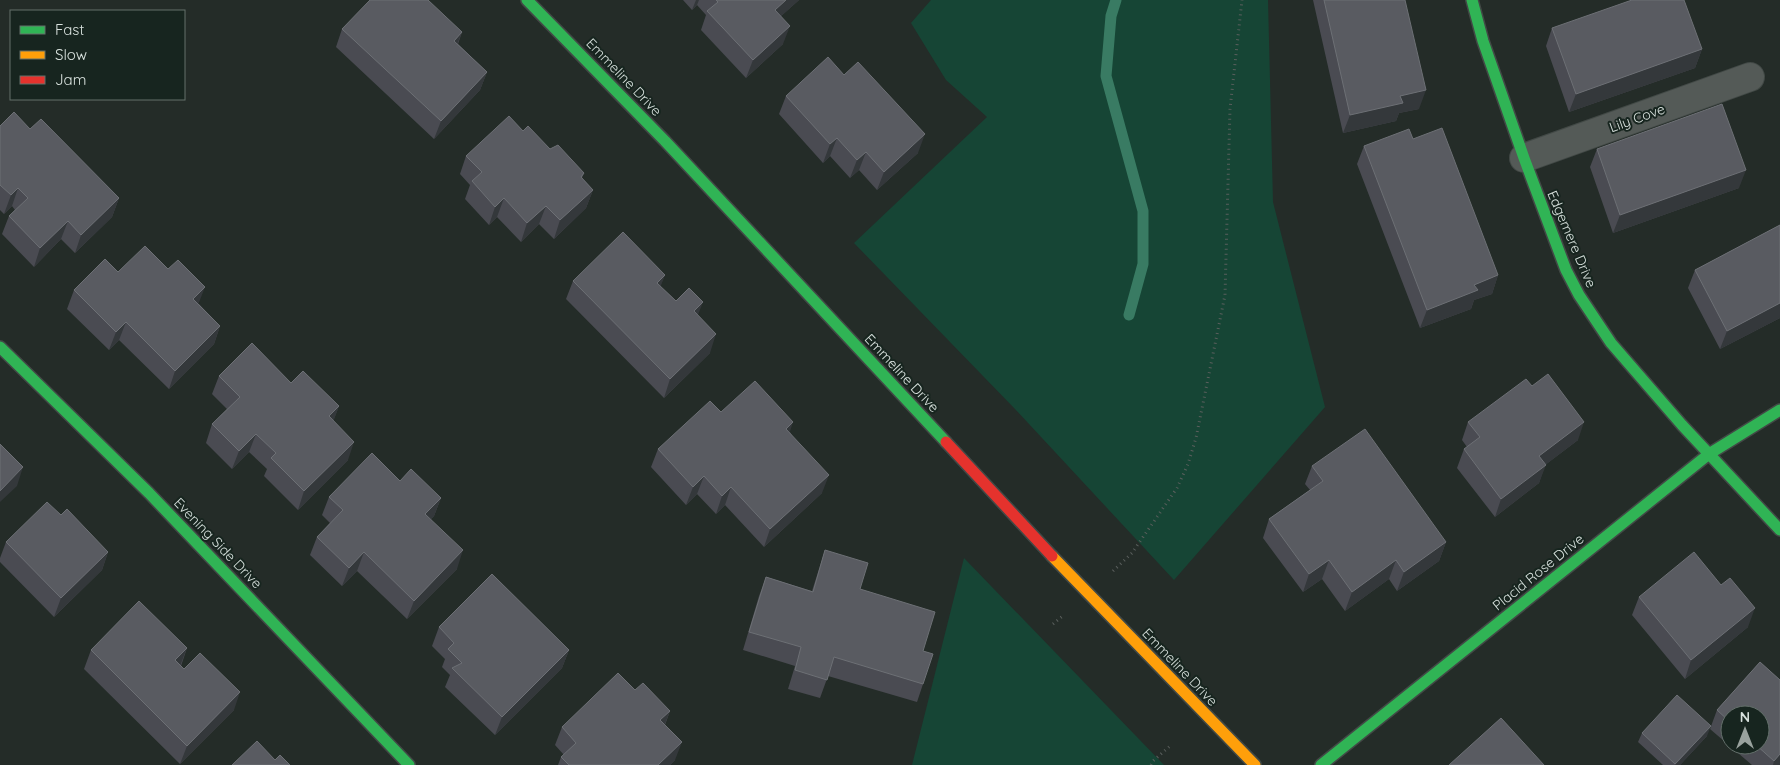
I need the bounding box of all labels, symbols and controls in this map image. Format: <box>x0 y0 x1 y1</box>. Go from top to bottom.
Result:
legend <box>10 10 185 100</box>
text: Fast <box>55 20 84 39</box>
street label: Emmeline Drive <box>582 34 666 120</box>
text: Slow <box>55 45 87 64</box>
text: Jam <box>55 70 86 89</box>
street label: Lily Cove <box>1607 100 1667 136</box>
street label: Edgemere Drive <box>1543 188 1601 290</box>
street label: Emmeline Drive <box>861 330 943 416</box>
street label: Evening Side Drive <box>170 494 266 592</box>
street label: Placid Rose Drive <box>1489 530 1587 614</box>
street label: Emmeline Drive <box>1138 624 1222 710</box>
north arrow <box>1720 705 1770 755</box>
text: N <box>1740 708 1750 726</box>

